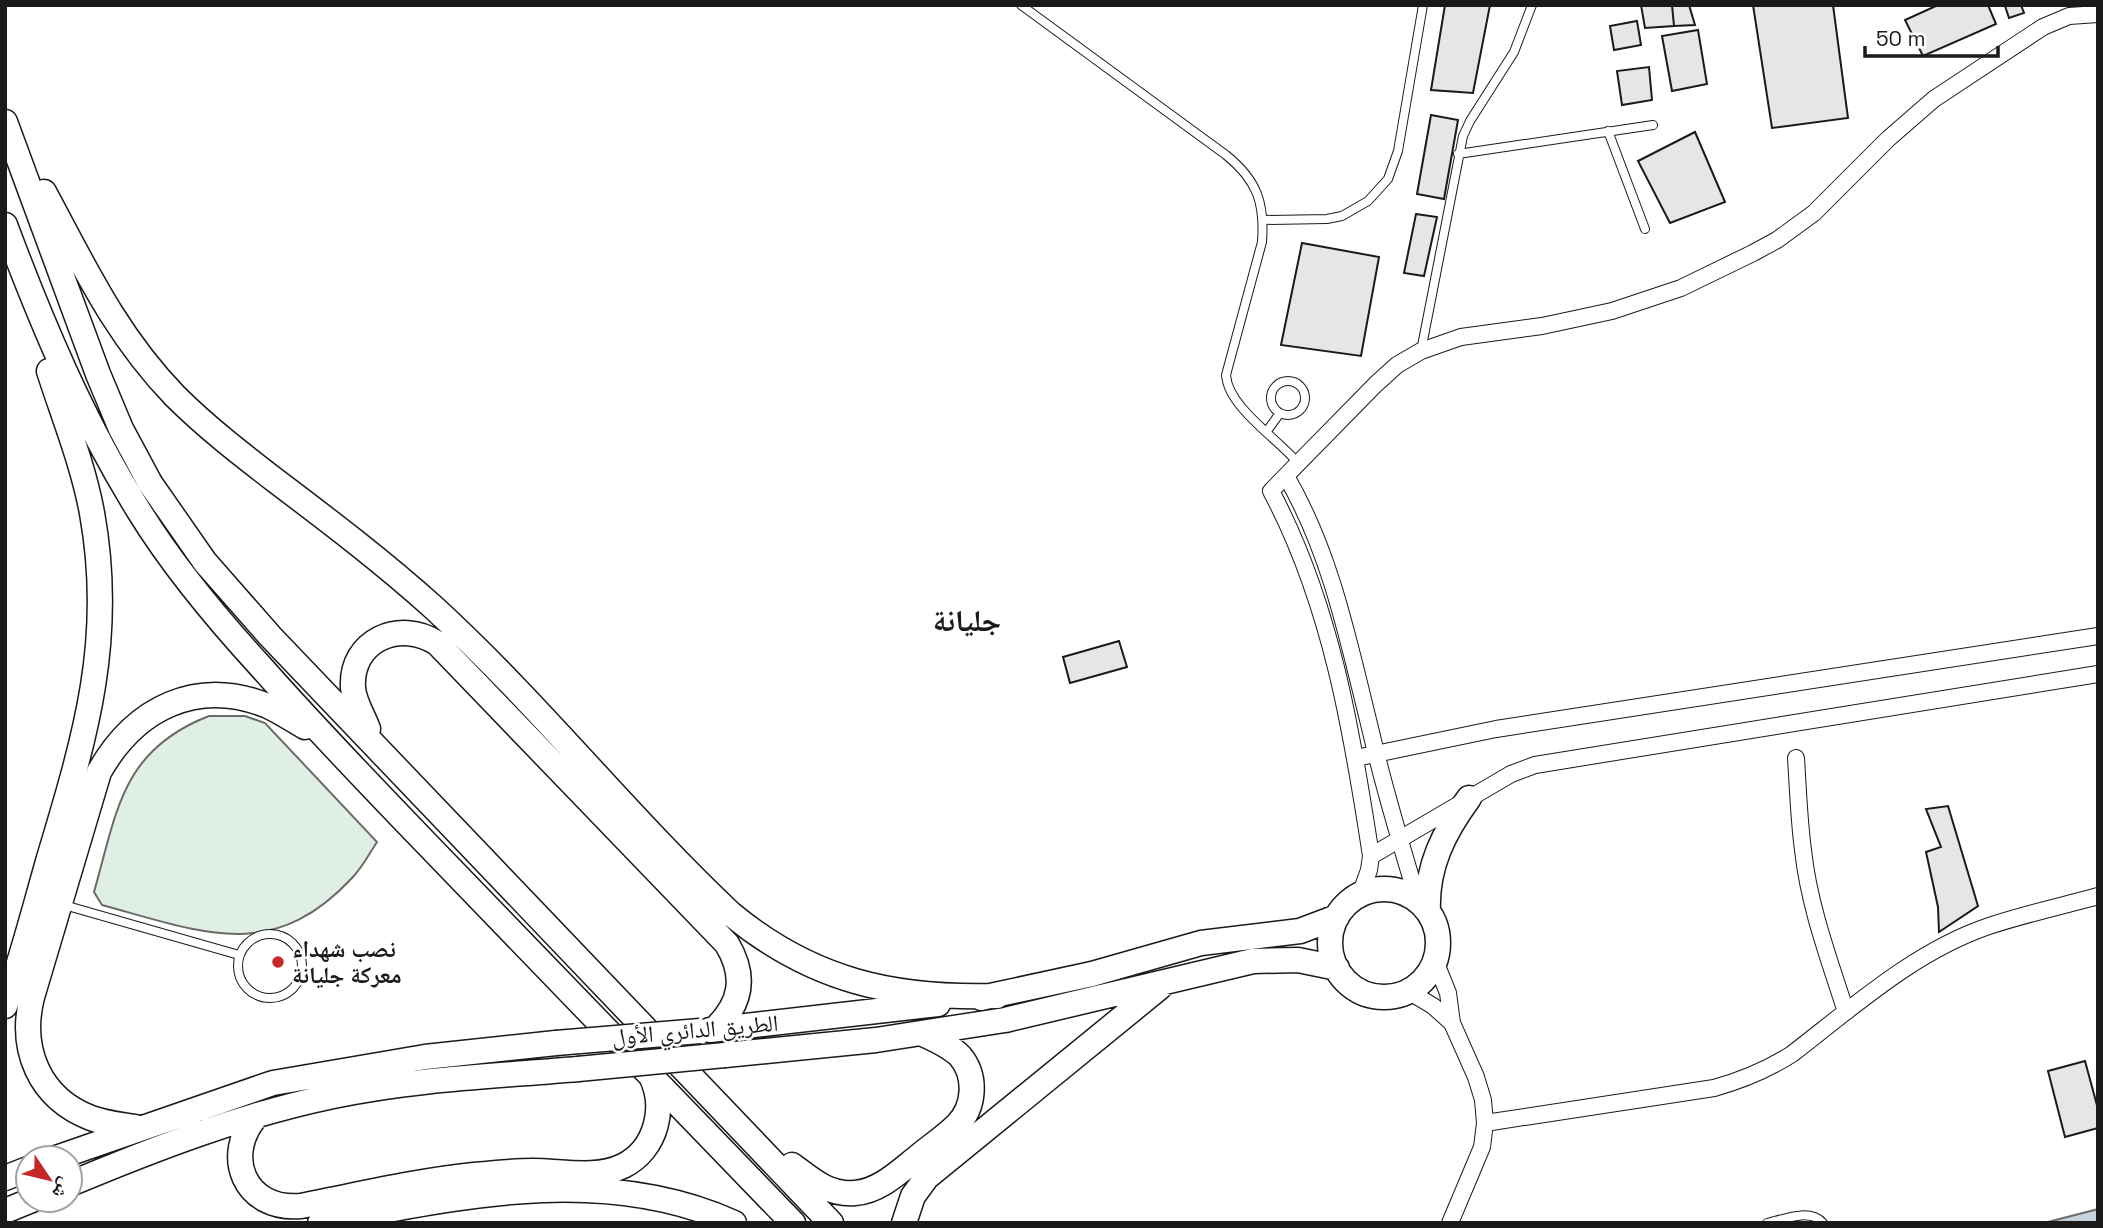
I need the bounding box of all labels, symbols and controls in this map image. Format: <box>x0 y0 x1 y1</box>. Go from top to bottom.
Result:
scale bar <box>1865 14 1998 58</box>
text: 50 m <box>1876 25 1926 52</box>
district label: جليانة <box>933 601 1001 640</box>
place label: نصب شهداء معركة جليانة <box>292 934 402 990</box>
marker: نصب شهداء معركة جليانة <box>270 954 286 970</box>
street label: الطريق الدائري الأول <box>611 1008 780 1056</box>
north arrow <box>14 1144 84 1214</box>
text: ش <box>46 1173 79 1204</box>

